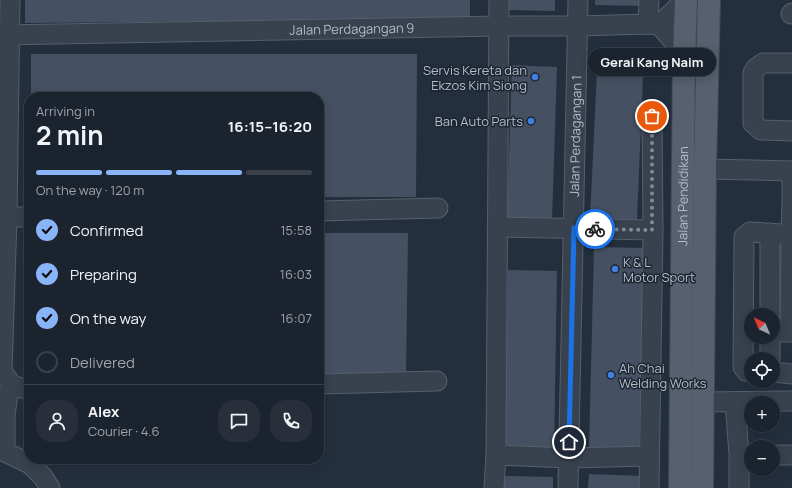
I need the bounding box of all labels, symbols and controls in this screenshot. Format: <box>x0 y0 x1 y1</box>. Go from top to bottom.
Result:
street label: Jalan Perdagangan 9 <box>289 19 415 39</box>
callout: Gerai Kang Naim <box>588 48 716 76</box>
text: Gerai Kang Naim <box>601 53 703 71</box>
place label: Servis Kereta dan Ekzos Kim Siong <box>423 61 527 94</box>
marker: Servis Kereta dan Ekzos Kim Siong <box>530 72 540 82</box>
street label: Jalan Perdagangan 1 <box>565 75 585 197</box>
pin <box>635 99 669 133</box>
text: Arriving in <box>36 102 95 120</box>
icon: bag <box>641 105 663 127</box>
place label: Ban Auto Parts <box>435 112 523 130</box>
text: 16:15–16:20 <box>228 116 312 137</box>
marker: Ban Auto Parts <box>526 116 536 126</box>
text: 2 min <box>36 117 104 153</box>
street label: Jalan Pendidikan <box>673 146 692 246</box>
text: On the way · 120 m <box>36 181 144 199</box>
courier <box>575 209 615 249</box>
icon: bike <box>584 218 606 240</box>
icon: check <box>36 219 58 241</box>
text: Confirmed <box>70 220 143 241</box>
text: 15:58 <box>280 221 312 239</box>
place label: K & L Motor Sport <box>623 253 695 286</box>
icon: check <box>36 263 58 285</box>
text: Preparing <box>70 264 137 285</box>
marker: K & L Motor Sport <box>610 264 620 274</box>
text: 16:03 <box>280 265 312 283</box>
icon: check <box>36 307 58 329</box>
text: On the way <box>70 308 146 329</box>
north arrow <box>744 308 780 344</box>
map controls <box>744 308 780 476</box>
text: 16:07 <box>281 309 312 327</box>
text: Delivered <box>70 352 135 373</box>
button: locate <box>744 352 780 388</box>
place label: Ah Chai Welding Works <box>619 359 707 392</box>
marker: Ah Chai Welding Works <box>606 370 616 380</box>
button: + <box>744 396 780 432</box>
button: person <box>36 400 78 442</box>
button: chat <box>218 400 260 442</box>
button: phone <box>270 400 312 442</box>
text: Alex <box>88 401 119 422</box>
text: Courier · 4.6 <box>88 422 160 440</box>
pin <box>552 425 586 459</box>
icon: home <box>558 431 580 453</box>
button: − <box>744 440 780 476</box>

